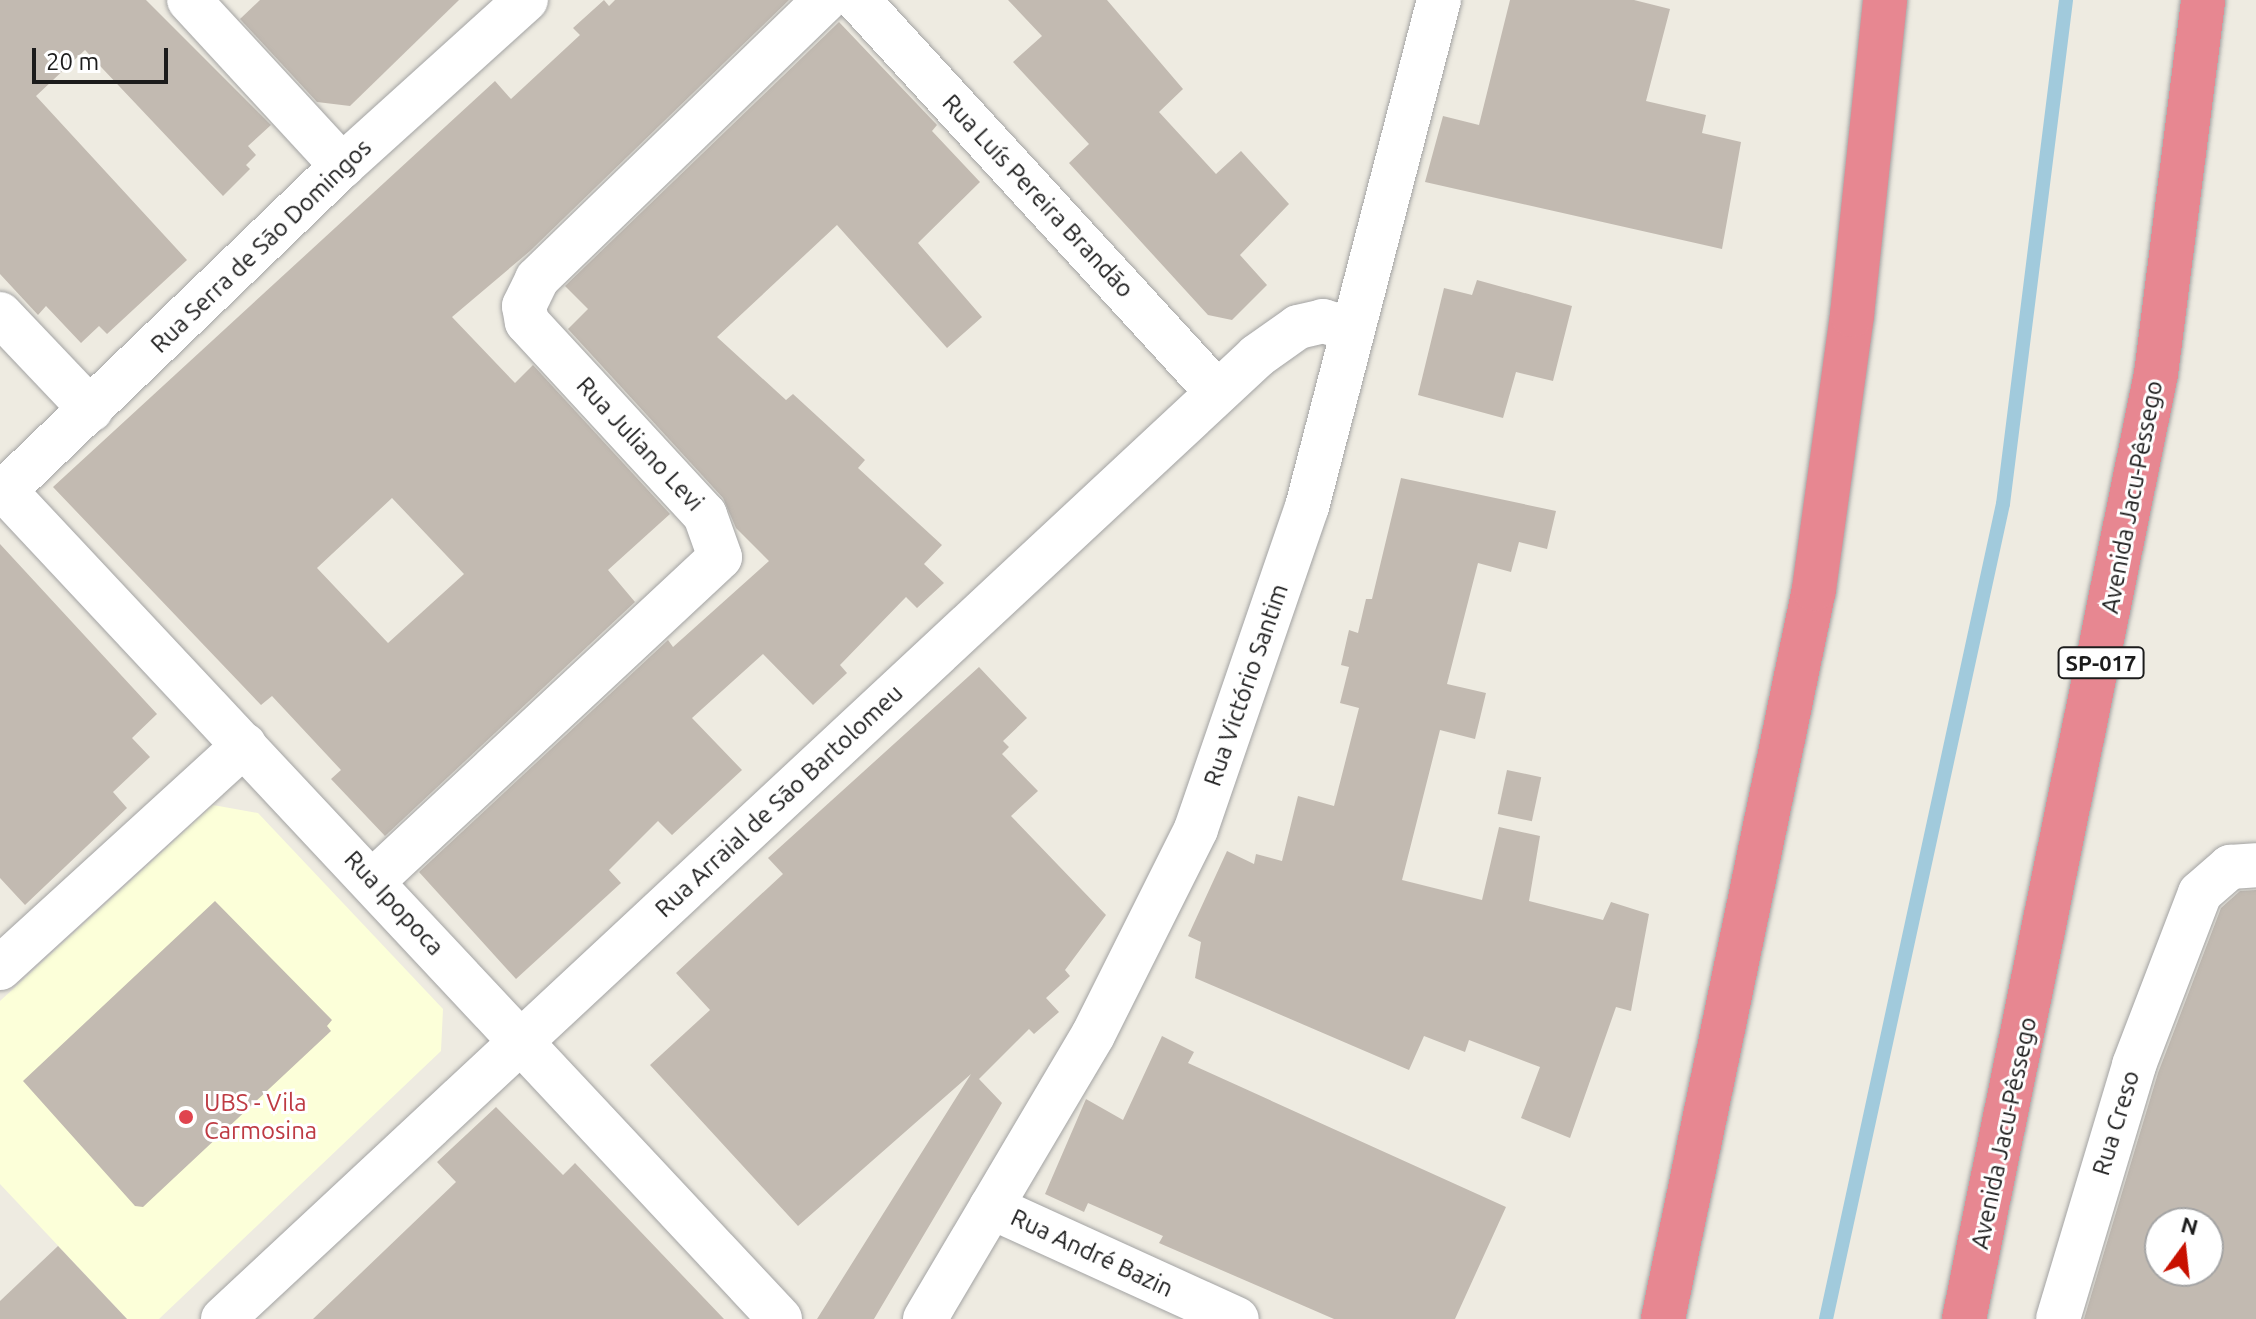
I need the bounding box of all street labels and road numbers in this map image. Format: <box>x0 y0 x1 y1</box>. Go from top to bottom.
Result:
street label: Rua Luís Pereira Brandão <box>936 89 1140 303</box>
street label: Rua Serra de São Domingos <box>145 133 377 359</box>
street label: Rua Juliano Levi <box>571 371 709 517</box>
street label: Avenida Jacu-Pêssego <box>2095 378 2169 616</box>
street label: Rua Victório Santim <box>1198 580 1294 790</box>
road number: SP-017 <box>2057 645 2145 681</box>
street label: Rua Arraial de São Bartolomeu <box>649 679 909 923</box>
street label: Rua Ipopoca <box>338 845 450 961</box>
street label: Avenida Jacu-Pêssego <box>1965 1014 2043 1252</box>
street label: Rua Creso <box>2086 1067 2146 1179</box>
street label: Rua André Bazin <box>1006 1203 1178 1303</box>

